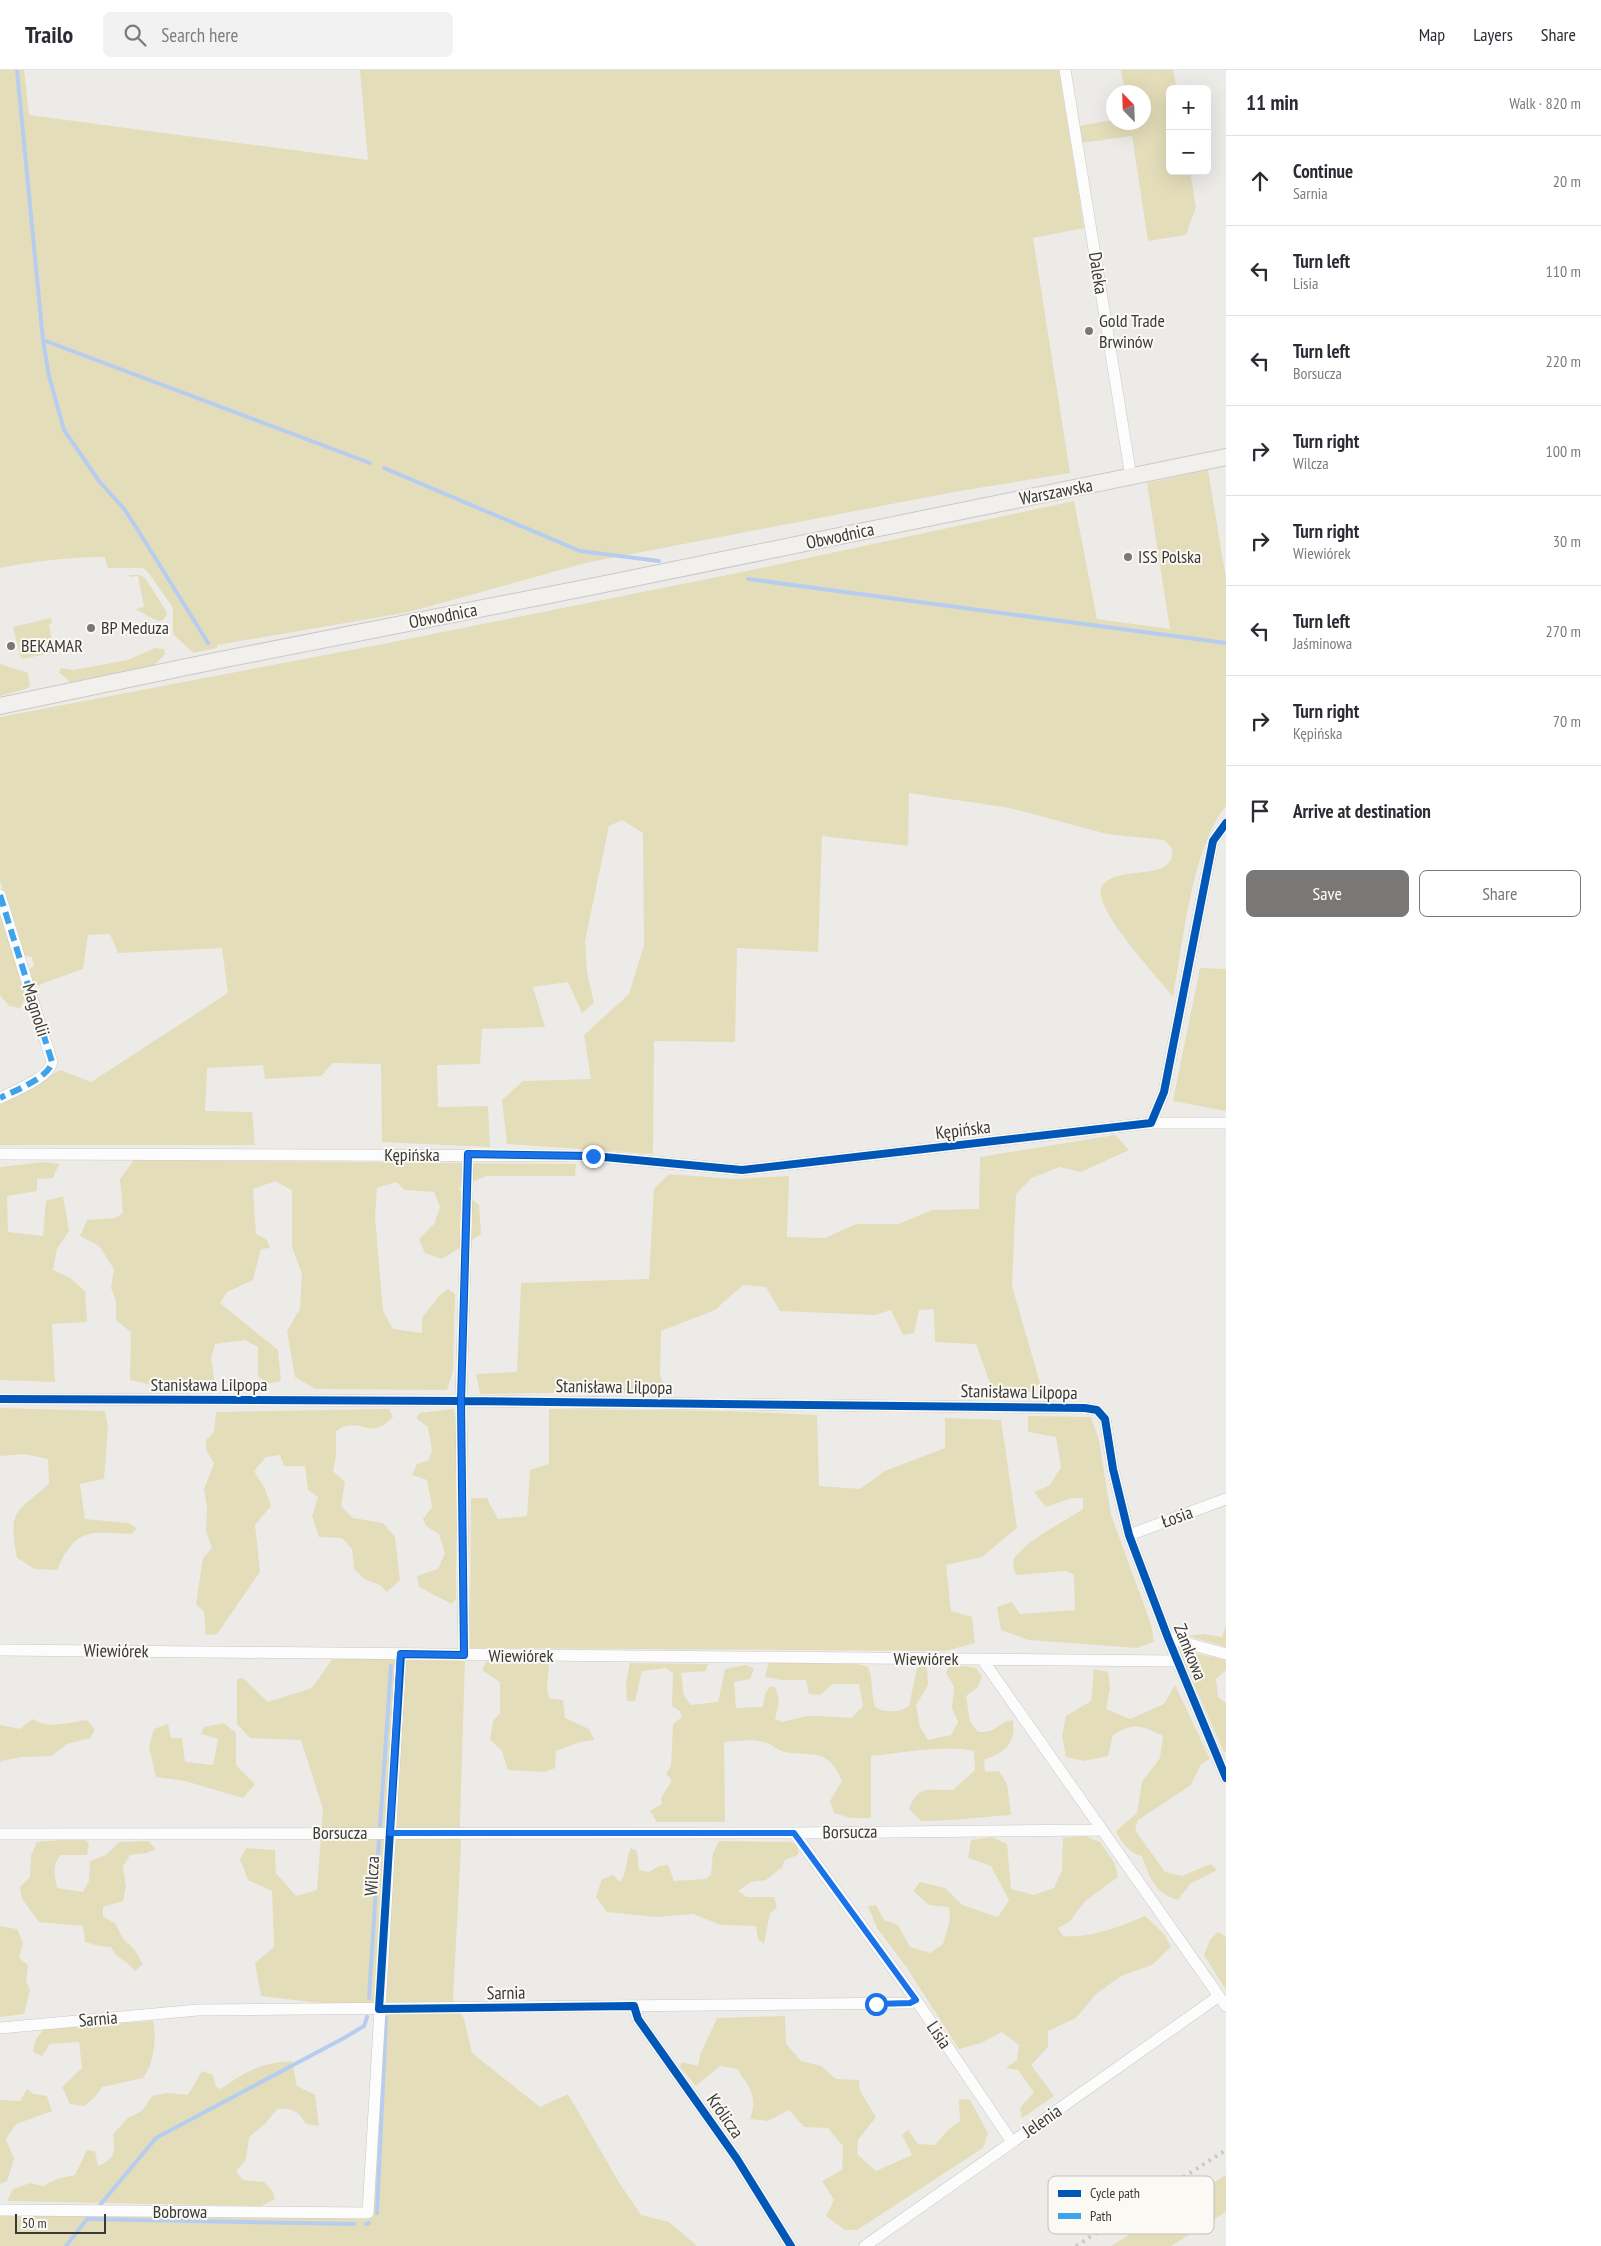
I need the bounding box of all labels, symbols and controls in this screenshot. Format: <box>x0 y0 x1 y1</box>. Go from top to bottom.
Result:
search box <box>103 12 453 57</box>
text: Trailo <box>25 19 73 50</box>
icon: search <box>121 21 149 49</box>
text: Search here <box>161 23 238 47</box>
text: Map <box>1419 23 1445 46</box>
text: Layers <box>1473 23 1513 46</box>
text: Share <box>1541 23 1576 46</box>
north arrow <box>1106 85 1151 130</box>
map controls <box>1166 85 1211 175</box>
button: + <box>1166 85 1211 130</box>
text: 11 min <box>1246 89 1298 116</box>
text: Walk · 820 m <box>1509 93 1581 113</box>
button: − <box>1166 130 1211 175</box>
text: Continue <box>1293 159 1353 183</box>
icon: ahead <box>1246 167 1274 195</box>
text: 20 m <box>1553 171 1581 191</box>
text: Sarnia <box>1293 183 1328 203</box>
text: Turn left <box>1293 249 1350 273</box>
street label: Daleka <box>1084 250 1113 296</box>
icon: left <box>1246 257 1274 285</box>
text: 110 m <box>1546 261 1581 281</box>
text: Lisia <box>1293 273 1318 293</box>
place label: Gold Trade Brwinów <box>1099 309 1165 353</box>
marker: Gold Trade Brwinów <box>1083 325 1095 337</box>
text: Turn left <box>1293 339 1350 363</box>
icon: left <box>1246 347 1274 375</box>
text: 220 m <box>1546 351 1581 371</box>
text: Borsucza <box>1293 363 1342 383</box>
text: Turn right <box>1293 429 1359 453</box>
icon: right <box>1246 437 1274 465</box>
text: 100 m <box>1546 441 1581 461</box>
text: Wilcza <box>1293 453 1329 473</box>
street label: Warszawska <box>1017 473 1095 510</box>
street label: Obwodnica <box>804 517 876 554</box>
text: Turn right <box>1293 519 1359 543</box>
icon: right <box>1246 527 1274 555</box>
text: 30 m <box>1553 531 1581 551</box>
text: Wiewiórek <box>1293 543 1351 563</box>
place label: ISS Polska <box>1138 545 1201 568</box>
marker: ISS Polska <box>1122 551 1134 563</box>
street label: Obwodnica <box>407 598 479 633</box>
text: Turn left <box>1293 609 1350 633</box>
place label: BP Meduza <box>101 616 169 639</box>
icon: left <box>1246 617 1274 645</box>
text: 270 m <box>1546 621 1581 641</box>
marker: BP Meduza <box>85 622 97 634</box>
text: Jaśminowa <box>1293 633 1352 653</box>
place label: BEKAMAR <box>21 634 83 657</box>
marker: BEKAMAR <box>5 640 17 652</box>
text: Turn right <box>1293 699 1359 723</box>
icon: right <box>1246 707 1274 735</box>
text: 70 m <box>1553 711 1581 731</box>
text: Kępińska <box>1293 723 1342 743</box>
icon: arrive <box>1246 797 1274 825</box>
text: Arrive at destination <box>1293 799 1431 823</box>
button: Save <box>1246 870 1409 917</box>
button: Share <box>1419 870 1581 917</box>
street label: Magnolii <box>18 981 55 1039</box>
street label: Kępińska <box>934 1115 992 1144</box>
street label: Kępińska <box>384 1143 440 1166</box>
route end <box>582 1145 605 1168</box>
street label: Stanisława Lilpopa <box>151 1373 268 1396</box>
street label: Stanisława Lilpopa <box>555 1374 673 1399</box>
street label: Stanisława Lilpopa <box>960 1379 1078 1404</box>
street label: Łosia <box>1158 1500 1196 1533</box>
street label: Zamkowa <box>1169 1620 1212 1683</box>
street label: Wiewiórek <box>83 1638 149 1663</box>
street label: Wiewiórek <box>489 1644 553 1667</box>
street label: Wiewiórek <box>894 1647 958 1670</box>
street label: Borsucza <box>822 1820 878 1843</box>
street label: Borsucza <box>313 1821 367 1844</box>
street label: Wilcza <box>359 1855 384 1897</box>
street label: Sarnia <box>486 1981 526 2004</box>
route start <box>865 1993 888 2016</box>
street label: Sarnia <box>78 2005 118 2032</box>
street label: Lisia <box>922 2016 957 2053</box>
street label: Królicza <box>702 2089 749 2142</box>
street label: Jelenia <box>1017 2099 1066 2143</box>
legend <box>1048 2176 1214 2234</box>
text: Cycle path <box>1090 2184 1140 2202</box>
street label: Bobrowa <box>153 2200 207 2223</box>
text: Path <box>1090 2207 1112 2225</box>
scale bar <box>15 2211 106 2234</box>
text: 50 m <box>22 2214 47 2232</box>

